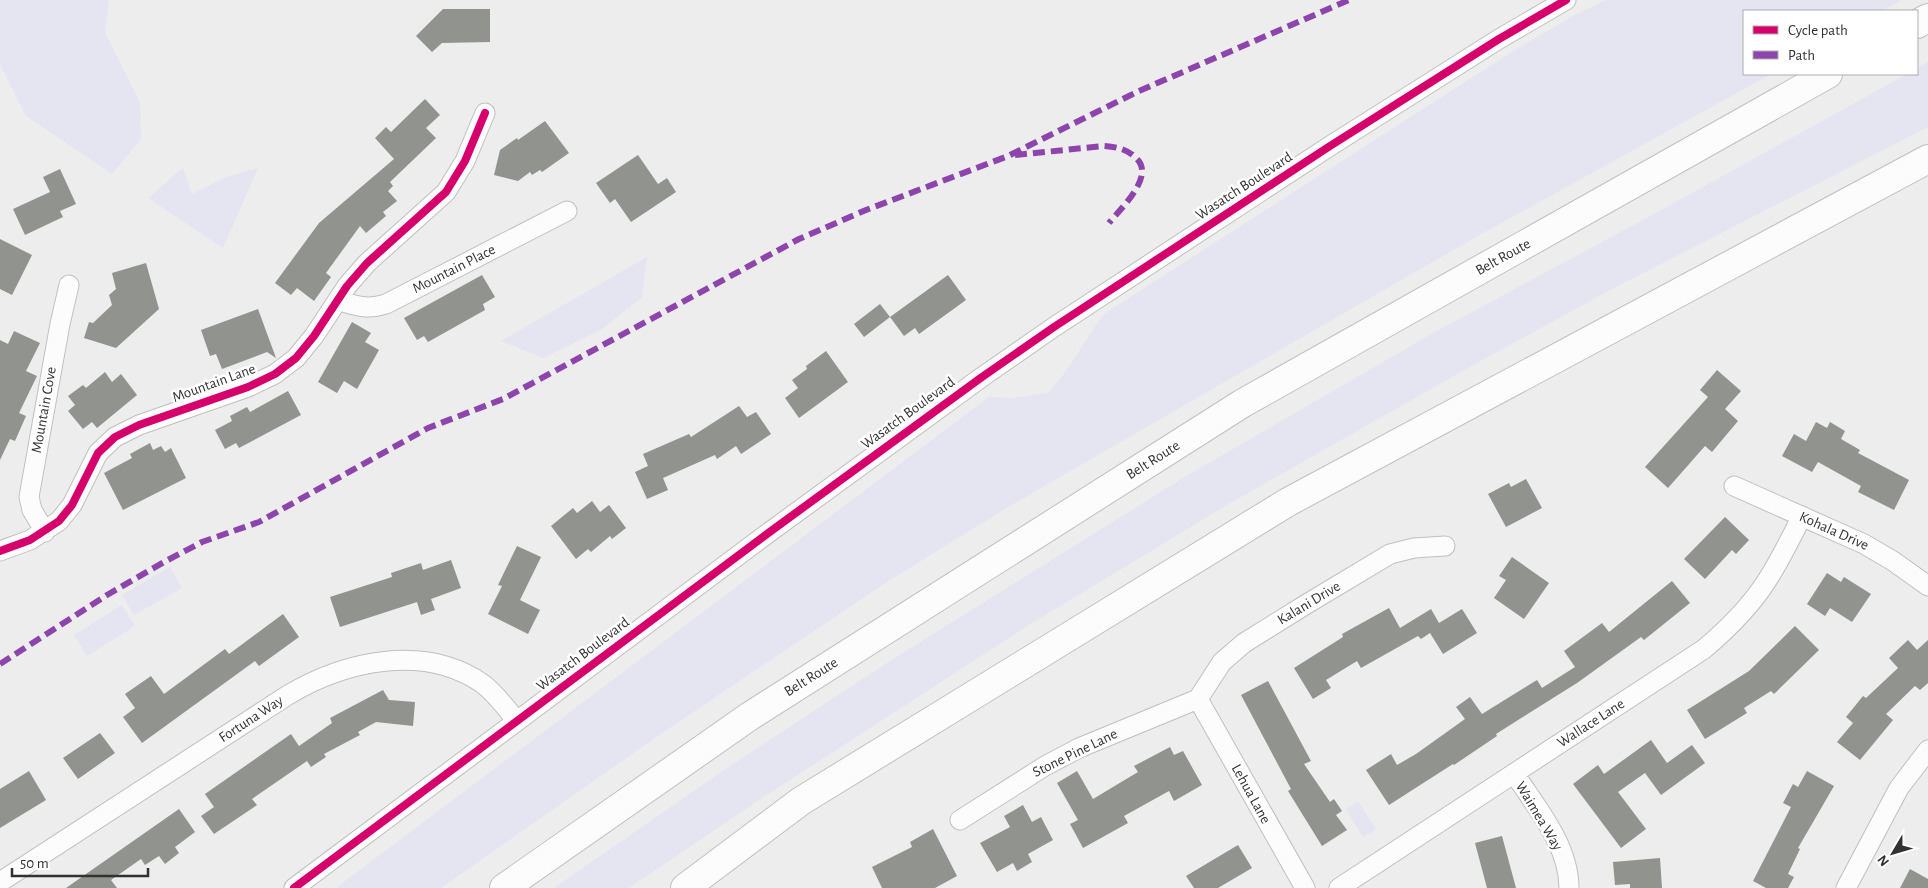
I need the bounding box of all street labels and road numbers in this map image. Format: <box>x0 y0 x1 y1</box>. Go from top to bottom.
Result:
street label: Wasatch Boulevard <box>1193 149 1295 223</box>
street label: Belt Route <box>1473 236 1533 278</box>
street label: Mountain Place <box>410 242 498 296</box>
street label: Mountain Lane <box>170 361 258 405</box>
street label: Mountain Cove <box>29 366 59 454</box>
street label: Wasatch Boulevard <box>858 374 958 452</box>
street label: Belt Route <box>1124 438 1183 482</box>
street label: Kohala Drive <box>1797 509 1871 553</box>
street label: Kalani Drive <box>1275 578 1343 628</box>
street label: Wasatch Boulevard <box>534 614 632 694</box>
street label: Belt Route <box>782 655 841 699</box>
street label: Fortuna Way <box>216 692 286 745</box>
street label: Wallace Lane <box>1555 696 1627 750</box>
street label: Stone Pine Lane <box>1030 726 1120 780</box>
street label: Lehua Lane <box>1229 762 1273 826</box>
street label: Waimea Way <box>1513 779 1566 853</box>

